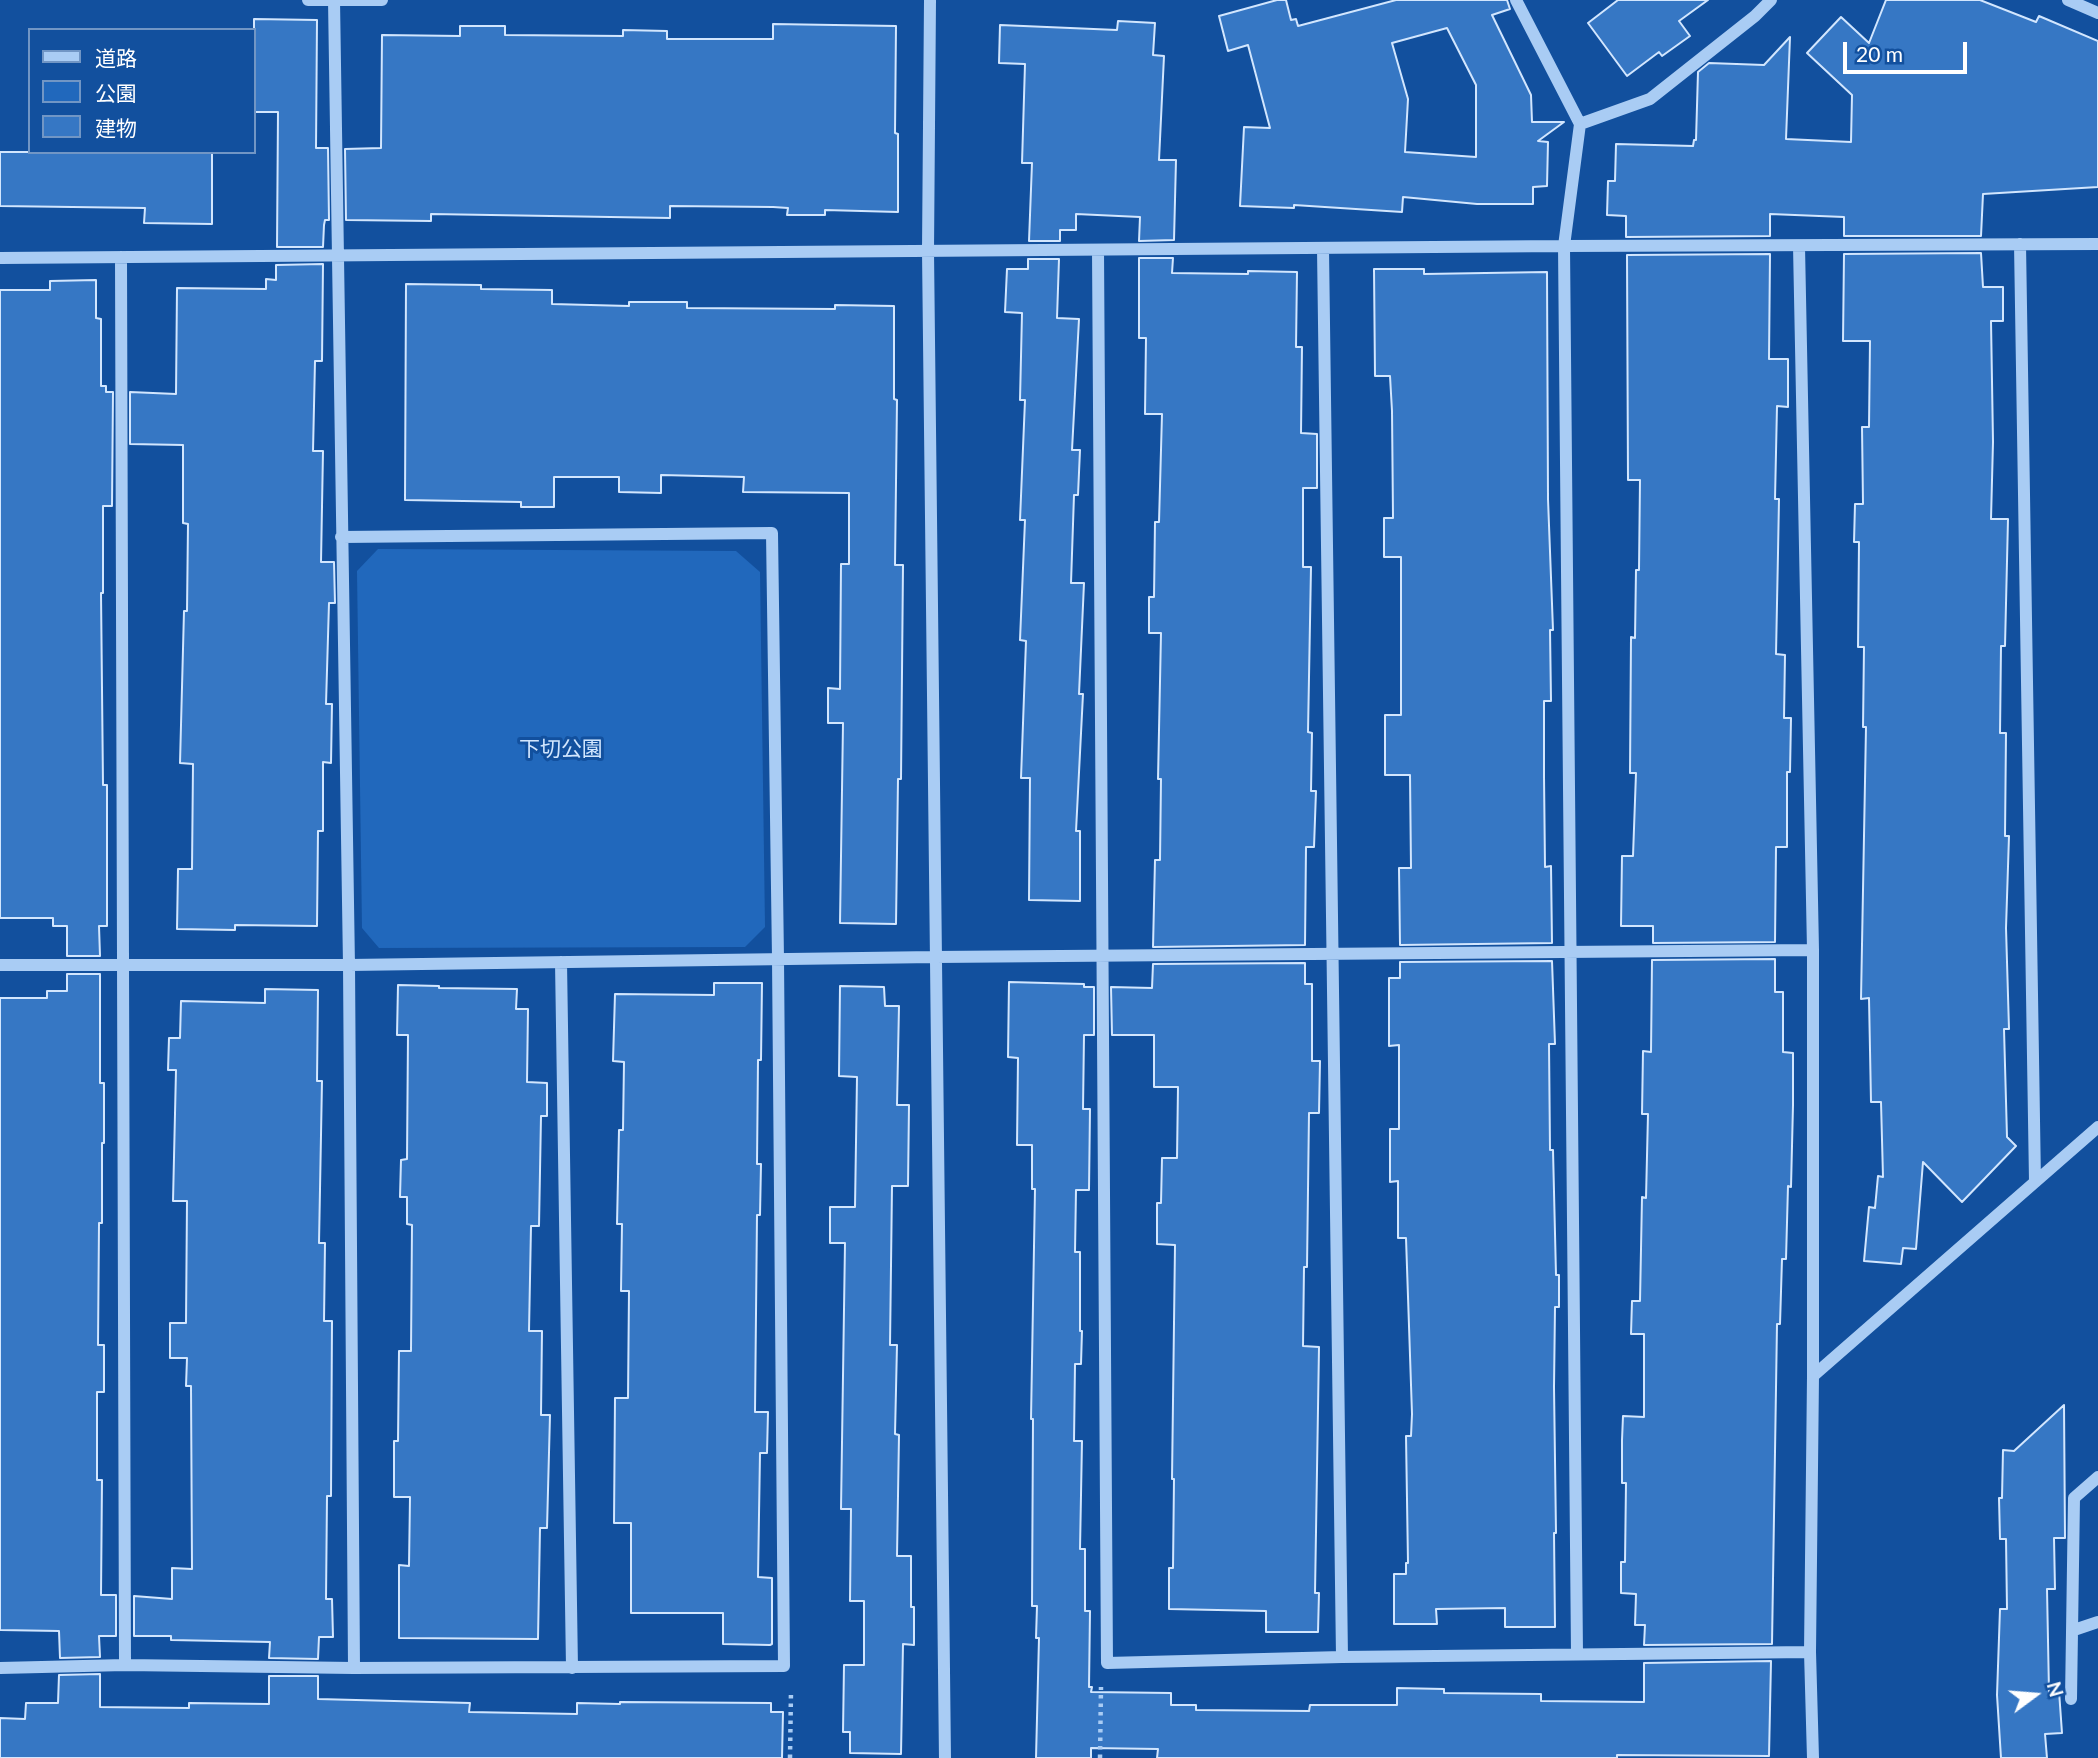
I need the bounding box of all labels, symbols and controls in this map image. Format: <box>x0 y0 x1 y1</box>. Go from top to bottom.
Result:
legend <box>28 28 256 154</box>
scale bar <box>1846 28 1970 72</box>
text: 20 m <box>1856 41 1903 66</box>
text: 道路 <box>95 45 137 70</box>
text: 公園 <box>95 80 137 105</box>
text: 建物 <box>95 115 137 140</box>
park label: 下切公園 <box>519 736 603 762</box>
north arrow <box>2000 1660 2070 1730</box>
text: N <box>2043 1679 2069 1699</box>

